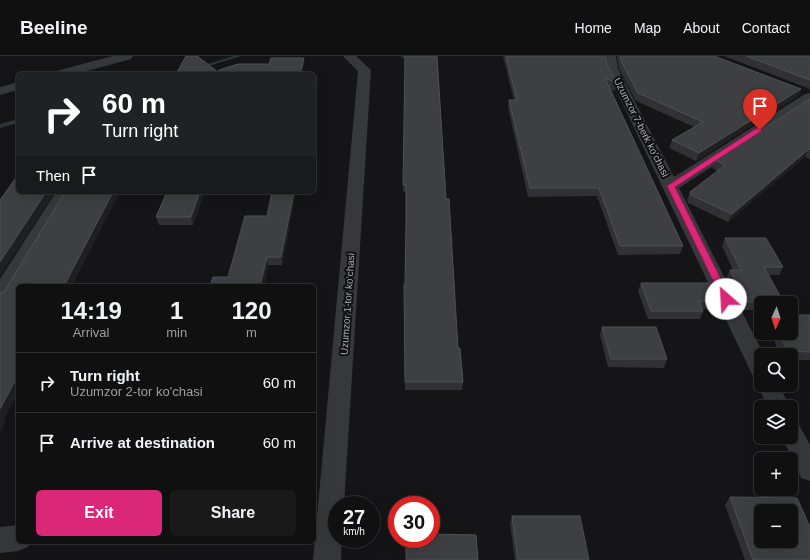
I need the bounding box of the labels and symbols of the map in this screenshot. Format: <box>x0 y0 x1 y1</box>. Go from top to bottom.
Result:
street label: Uzumzor 7-berk ko'chasi <box>612 76 671 179</box>
pin <box>743 89 777 130</box>
street label: Uzumzor 1-tor ko‘chasi <box>338 253 357 355</box>
position arrow <box>705 278 747 320</box>
north arrow <box>754 296 798 340</box>
speed limit sign: 30 <box>388 496 440 548</box>

